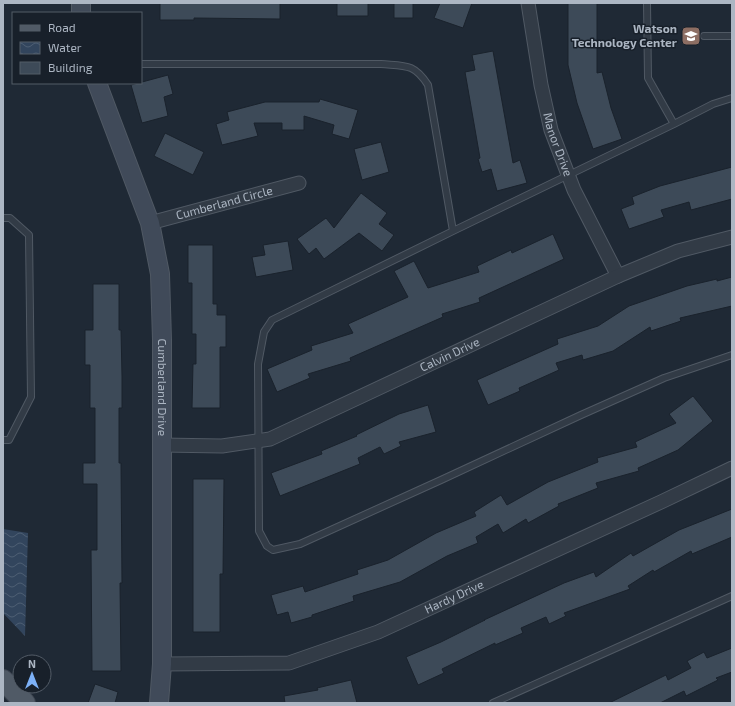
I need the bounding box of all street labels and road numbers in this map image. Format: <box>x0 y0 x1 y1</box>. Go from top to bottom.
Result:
street label: Manor Drive <box>541 111 576 178</box>
street label: Cumberland Circle <box>174 182 274 222</box>
street label: Calvin Drive <box>417 334 481 374</box>
street label: Cumberland Drive <box>156 339 170 436</box>
street label: Hardy Drive <box>422 577 485 616</box>

